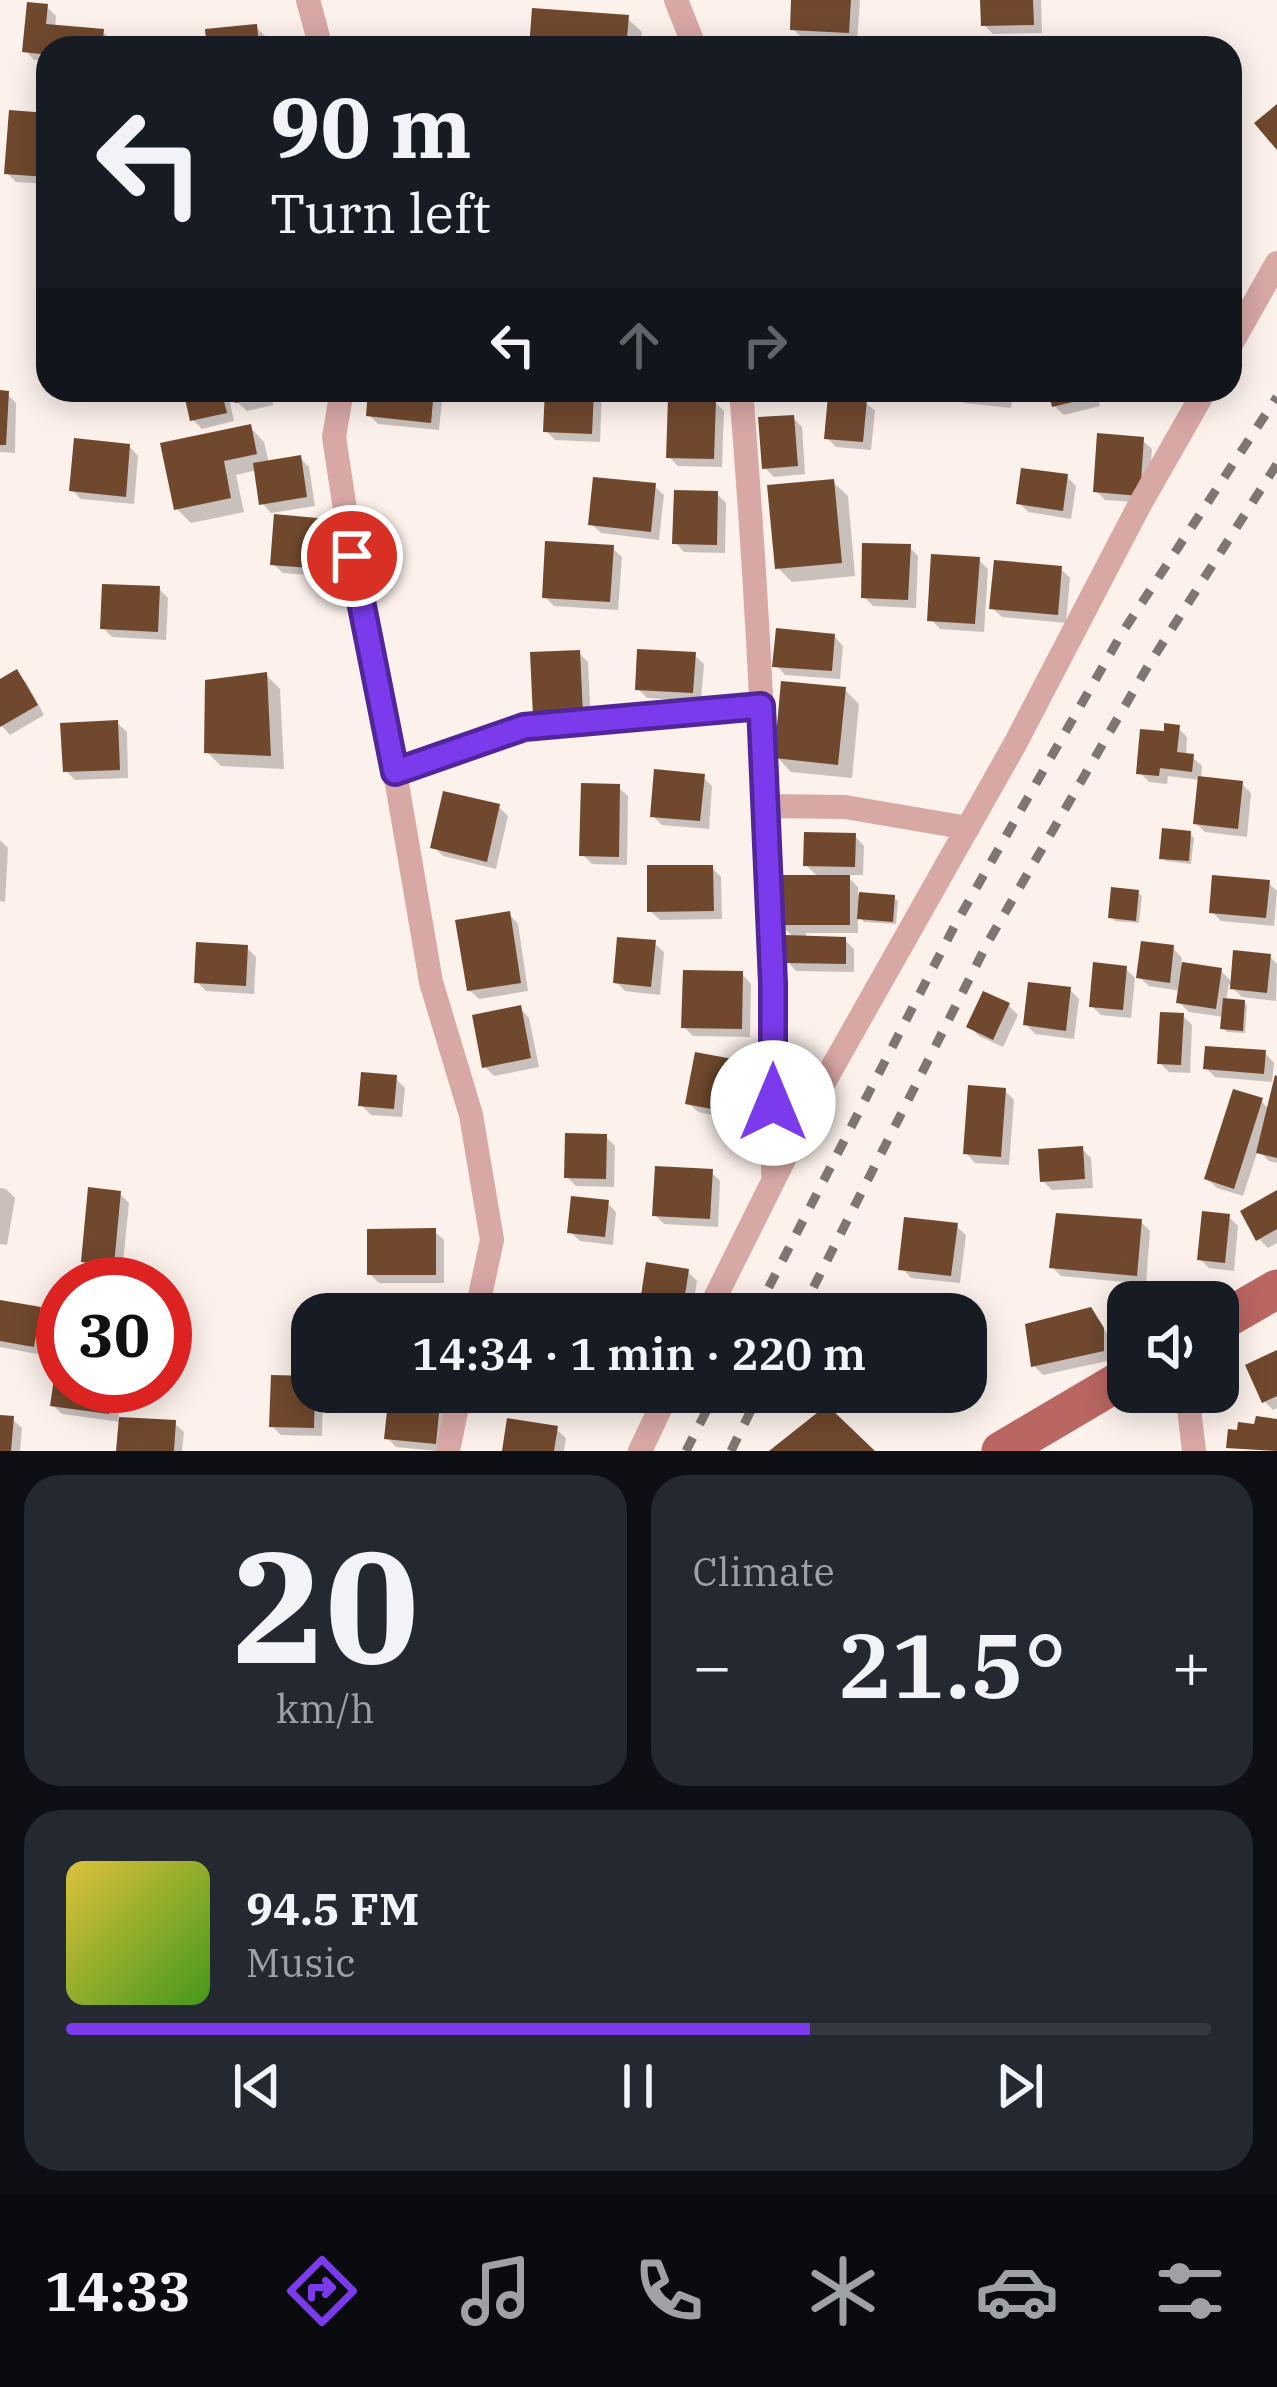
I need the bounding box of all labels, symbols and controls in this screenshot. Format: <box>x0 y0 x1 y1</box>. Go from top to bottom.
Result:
text: 90 m <box>270 72 472 181</box>
icon: left <box>72 84 228 240</box>
text: Turn left <box>270 178 491 248</box>
icon: left <box>480 312 546 378</box>
icon: ahead <box>606 312 672 378</box>
icon: right <box>732 312 798 378</box>
pin <box>301 505 403 607</box>
icon: arrive <box>319 523 385 589</box>
position arrow <box>710 1040 836 1166</box>
speed limit sign: 30 <box>36 1257 192 1413</box>
map controls <box>1107 1281 1239 1413</box>
button: sound <box>1107 1281 1239 1413</box>
text: 14:34 · 1 min · 220 m <box>412 1324 866 1382</box>
text: 20 <box>232 1503 419 1706</box>
text: Climate <box>693 1546 835 1597</box>
text: 21.5° <box>837 1606 1066 1723</box>
text: − <box>693 1622 732 1708</box>
text: + <box>1171 1622 1211 1708</box>
text: km/h <box>276 1683 375 1734</box>
text: 94.5 FM <box>246 1879 419 1937</box>
text: Music <box>246 1937 356 1988</box>
icon: previous <box>224 2053 290 2119</box>
icon: pause <box>605 2053 671 2119</box>
icon: next <box>987 2053 1053 2119</box>
icon: directions <box>280 2249 364 2333</box>
icon: music <box>454 2249 538 2333</box>
icon: phone <box>627 2249 711 2333</box>
icon: climate <box>801 2249 885 2333</box>
icon: car <box>975 2249 1059 2333</box>
icon: filters <box>1148 2249 1232 2333</box>
text: 14:33 <box>45 2256 191 2326</box>

